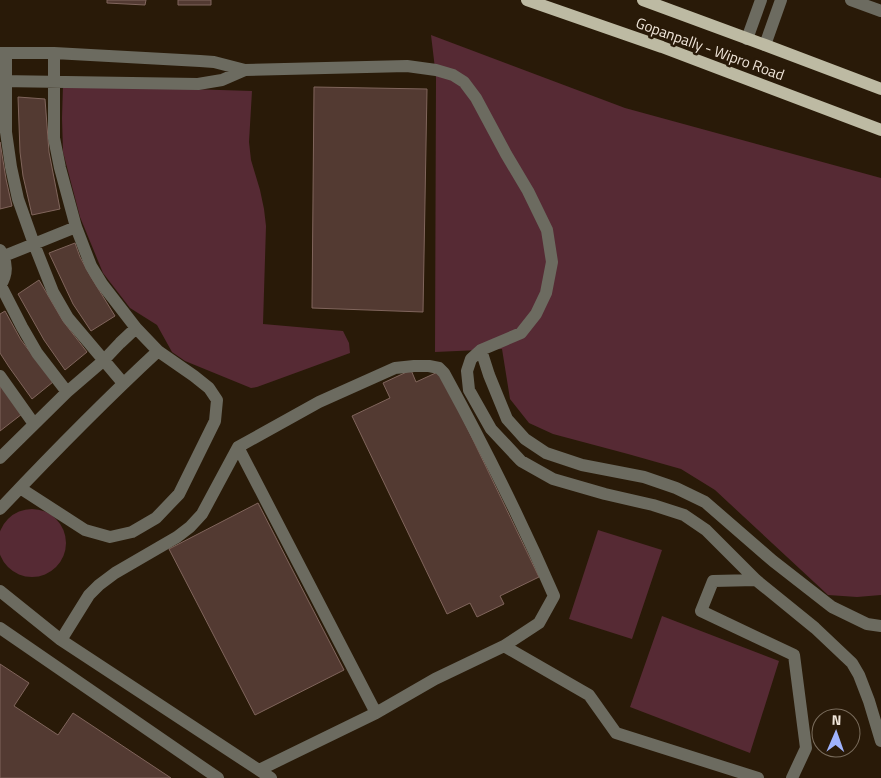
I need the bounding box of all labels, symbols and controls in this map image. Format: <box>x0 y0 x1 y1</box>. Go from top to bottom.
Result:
street label: Gopanpally - Wipro Road <box>633 11 788 86</box>
north arrow <box>811 708 861 758</box>
text: N <box>831 709 842 730</box>

